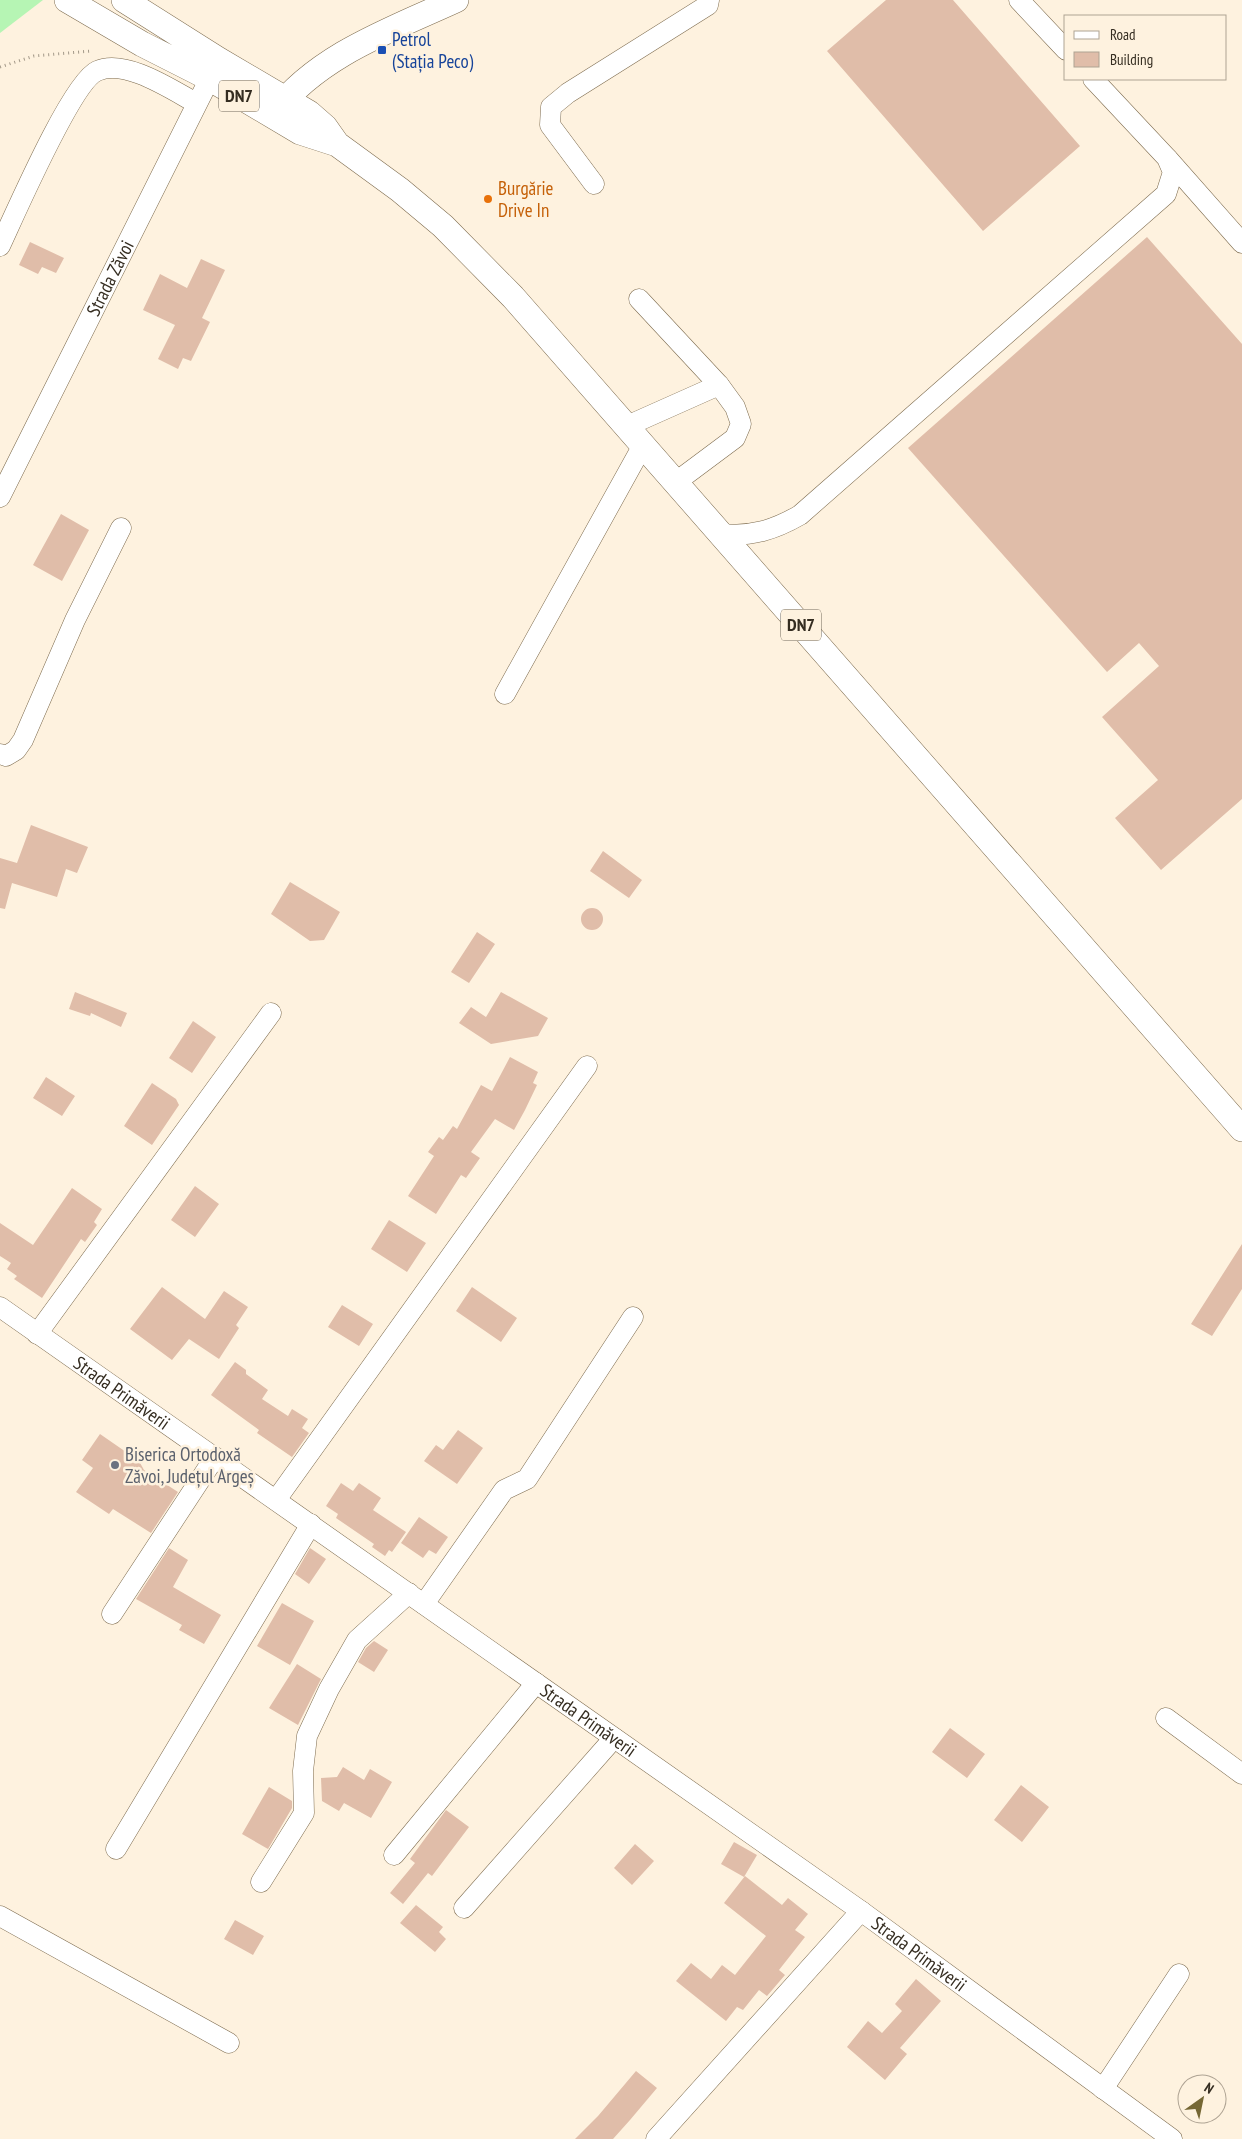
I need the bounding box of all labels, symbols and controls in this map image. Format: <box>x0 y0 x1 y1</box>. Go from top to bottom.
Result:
legend <box>1064 15 1227 80</box>
text: Road <box>1110 25 1136 44</box>
place label: Petrol (Stația Peco) <box>392 27 474 73</box>
marker: Petrol (Stația Peco) <box>376 44 388 56</box>
text: Building <box>1110 50 1153 69</box>
road number: DN7 <box>219 80 259 112</box>
place label: Burgărie Drive In <box>498 176 554 222</box>
marker: Burgărie Drive In <box>482 193 494 205</box>
street label: Strada Zăvoi <box>81 236 139 320</box>
road number: DN7 <box>781 610 821 640</box>
street label: Strada Primăverii <box>69 1351 175 1435</box>
place label: Biserica Ortodoxă Zăvoi, Județul Argeș <box>125 1442 254 1488</box>
marker: Biserica Ortodoxă Zăvoi, Județul Argeș <box>109 1459 121 1471</box>
street label: Strada Primăverii <box>536 1678 641 1762</box>
street label: Strada Primăverii <box>867 1911 972 1997</box>
north arrow <box>1177 2074 1227 2124</box>
text: N <box>1201 2078 1217 2098</box>

